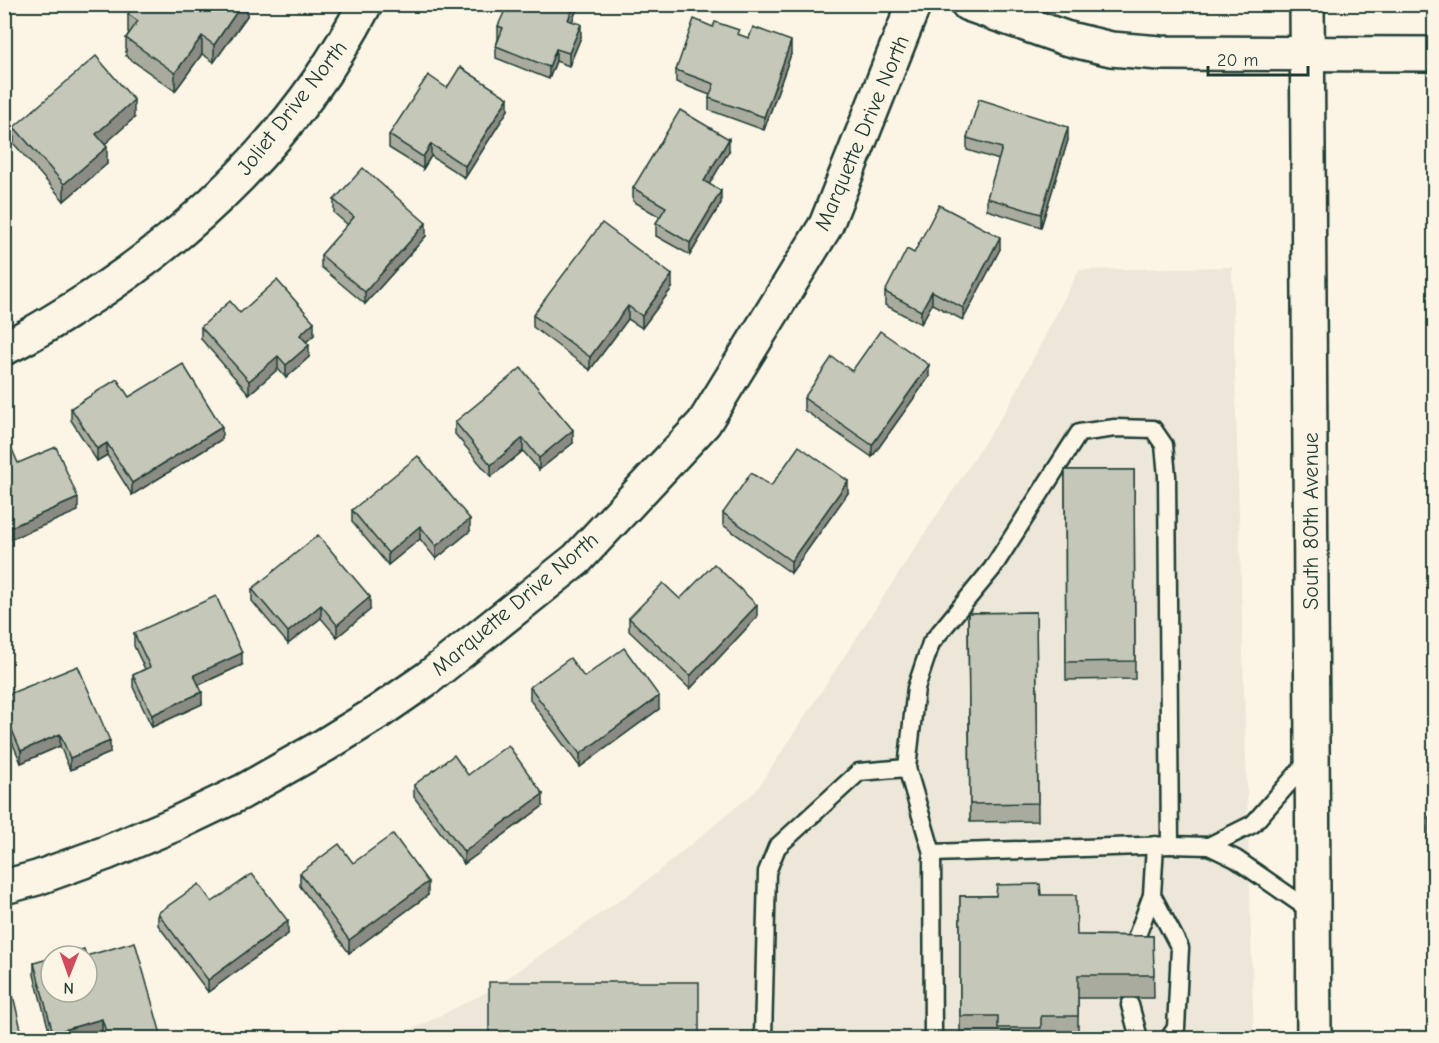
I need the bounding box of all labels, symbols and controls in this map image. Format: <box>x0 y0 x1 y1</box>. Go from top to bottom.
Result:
street label: Marquette Drive North <box>809 31 915 235</box>
street label: Joliet Drive North <box>231 35 353 181</box>
scale bar <box>1208 39 1308 77</box>
text: 20 m <box>1217 50 1258 71</box>
street label: South 80th Avenue <box>1298 432 1324 610</box>
street label: Marquette Drive North <box>426 527 604 681</box>
north arrow <box>39 944 99 1004</box>
text: N <box>63 979 74 997</box>

